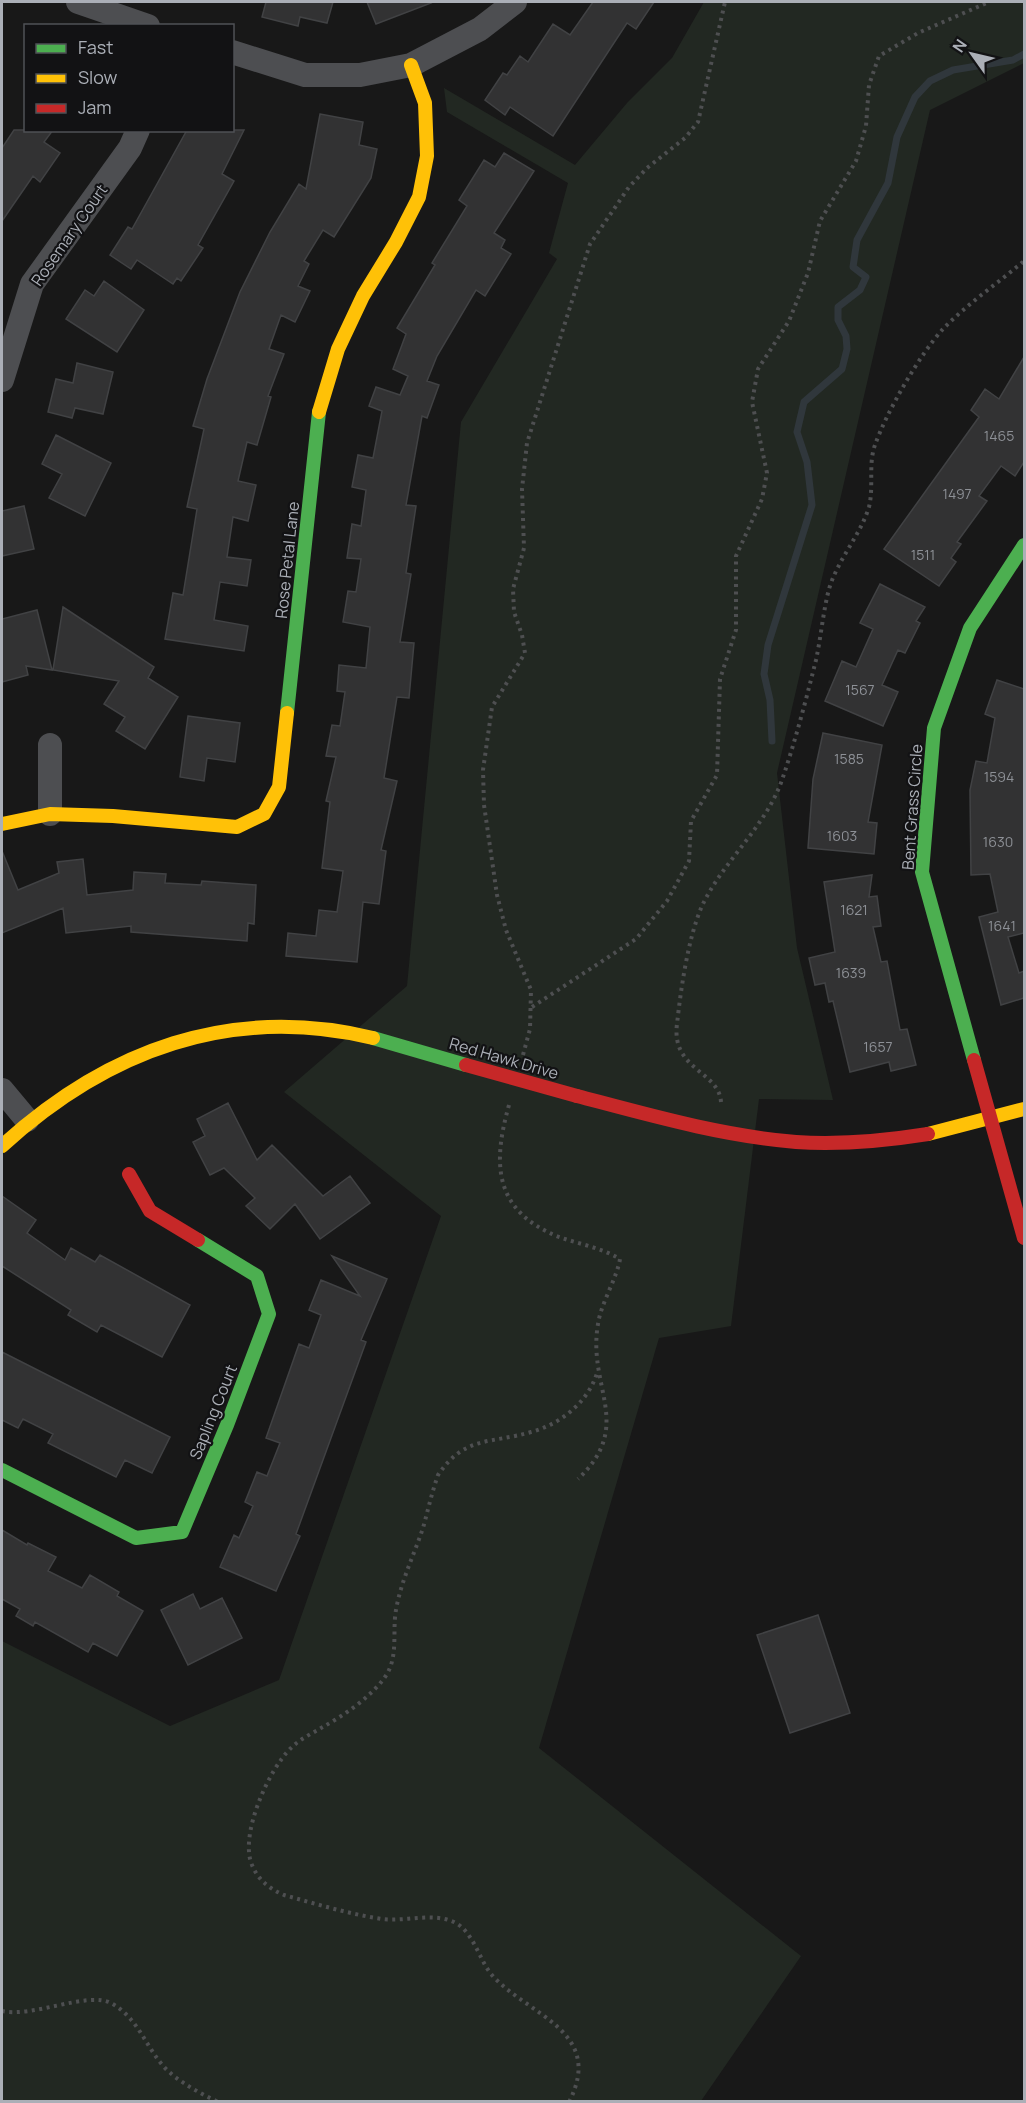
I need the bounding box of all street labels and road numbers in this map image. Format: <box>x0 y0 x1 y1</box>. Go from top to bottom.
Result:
street label: Rosemary Court <box>26 180 112 290</box>
street label: Rose Petal Lane <box>270 500 304 620</box>
street label: Bent Grass Circle <box>897 743 927 871</box>
street label: Red Hawk Drive <box>447 1032 561 1084</box>
street label: Sapling Court <box>184 1361 242 1463</box>

